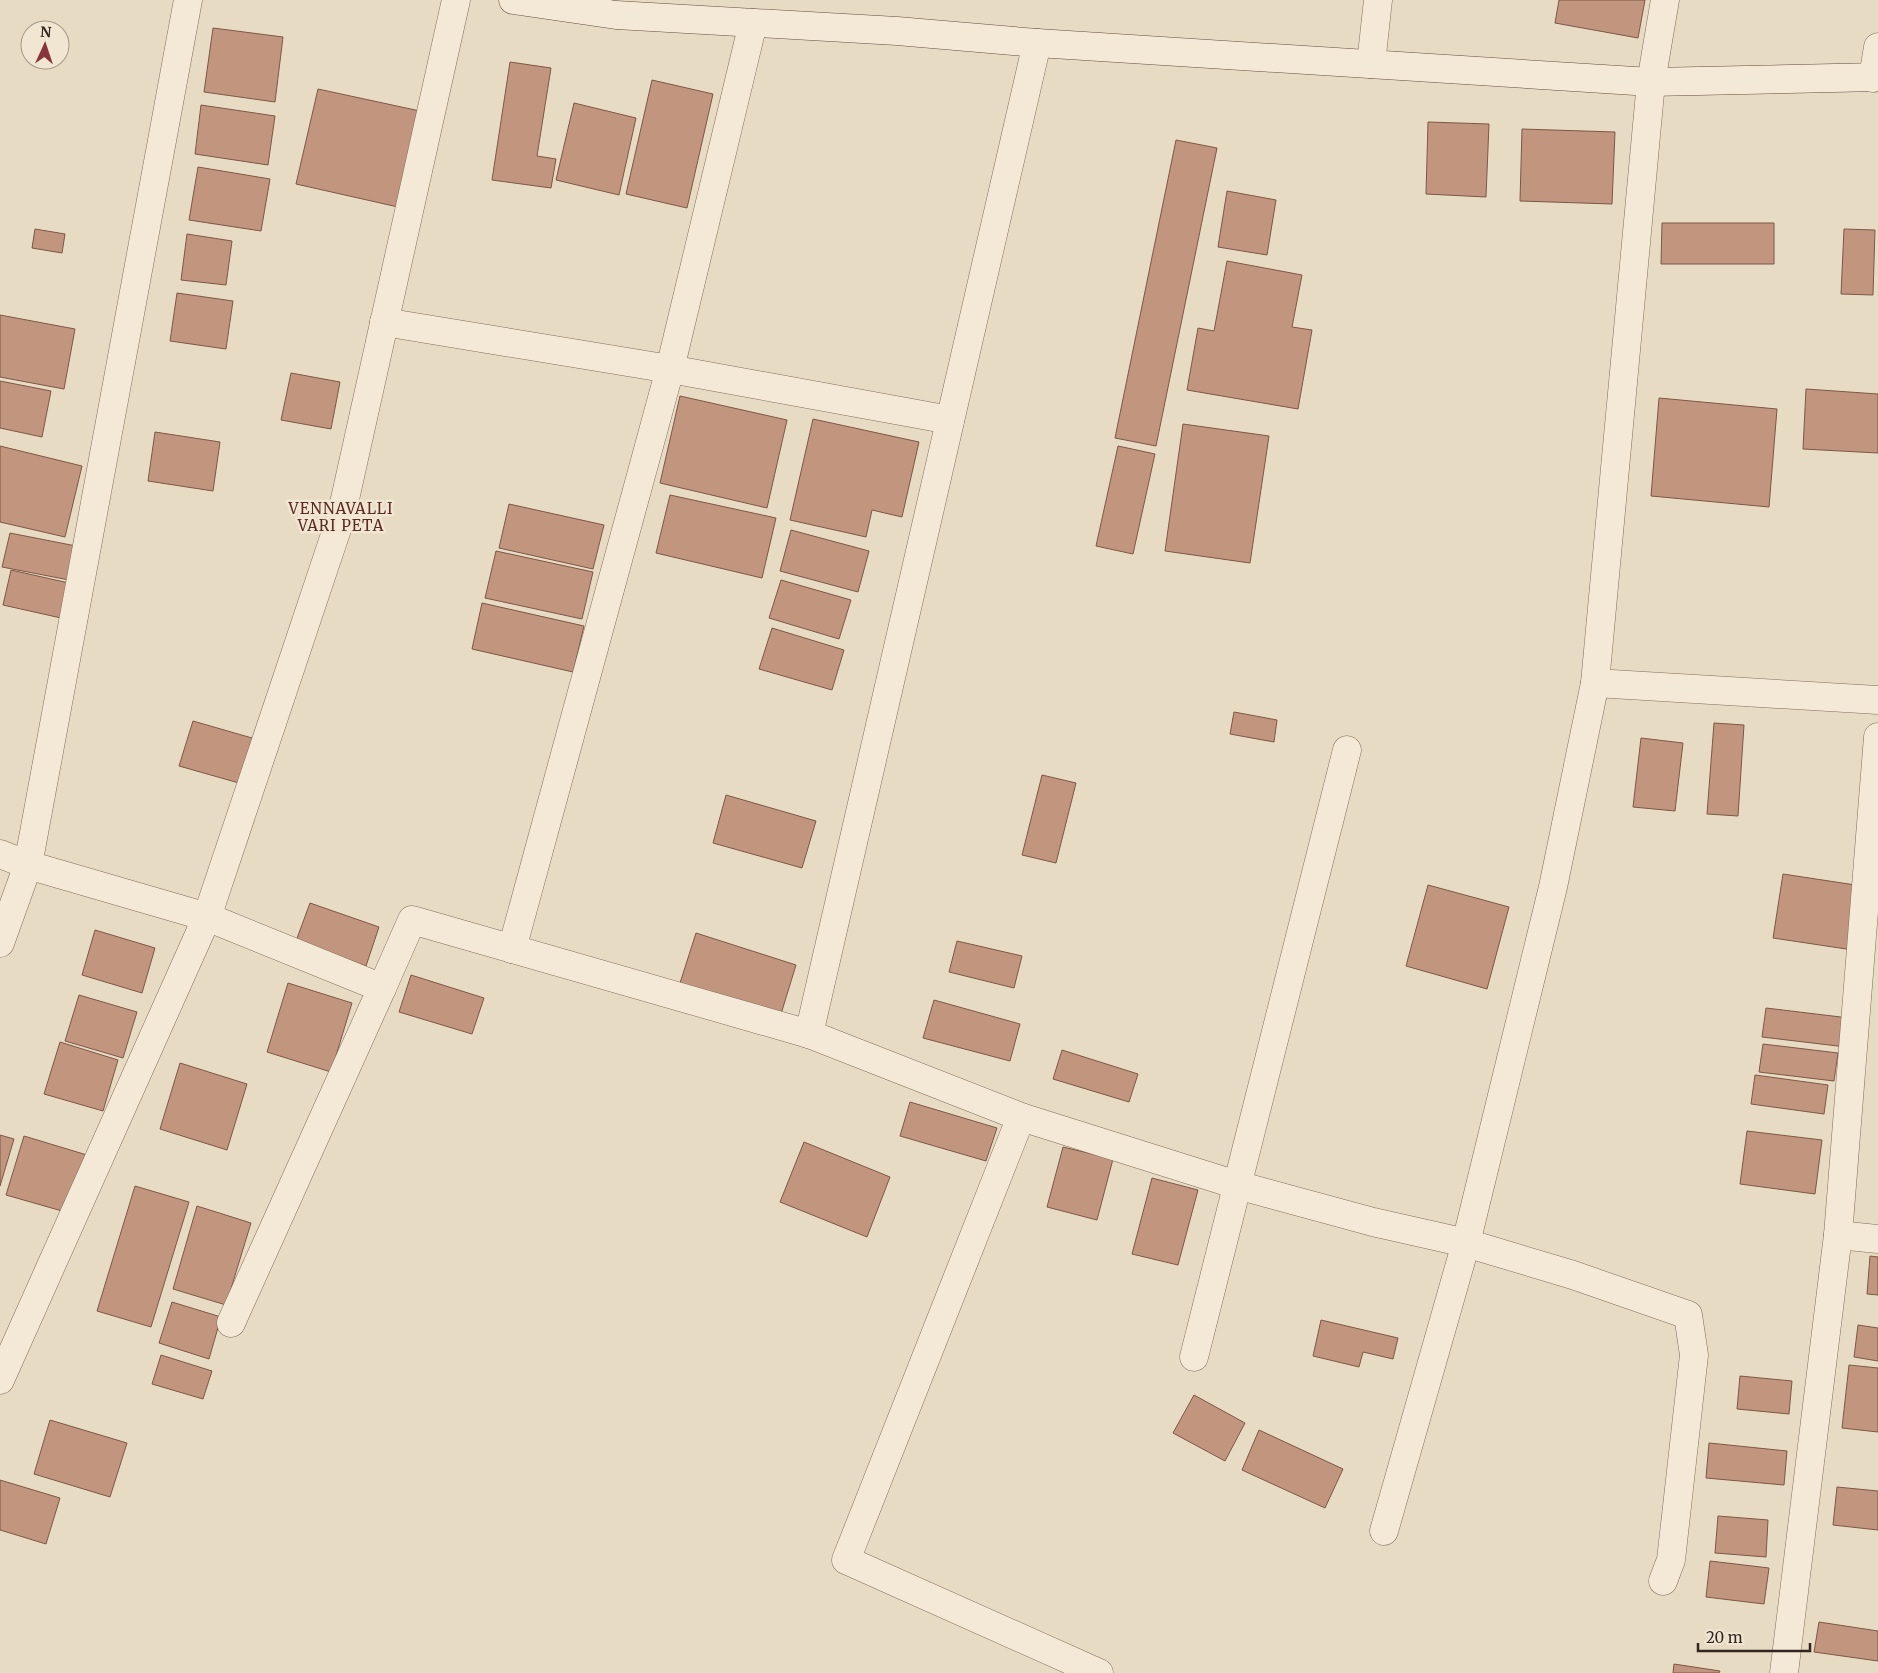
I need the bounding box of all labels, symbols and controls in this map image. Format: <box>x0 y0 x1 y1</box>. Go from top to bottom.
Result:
north arrow <box>20 20 70 70</box>
text: N <box>40 23 52 41</box>
district label: VENNAVALLI VARI PETA <box>287 499 394 535</box>
scale bar <box>1698 1620 1810 1652</box>
text: 20 m <box>1706 1628 1743 1647</box>

